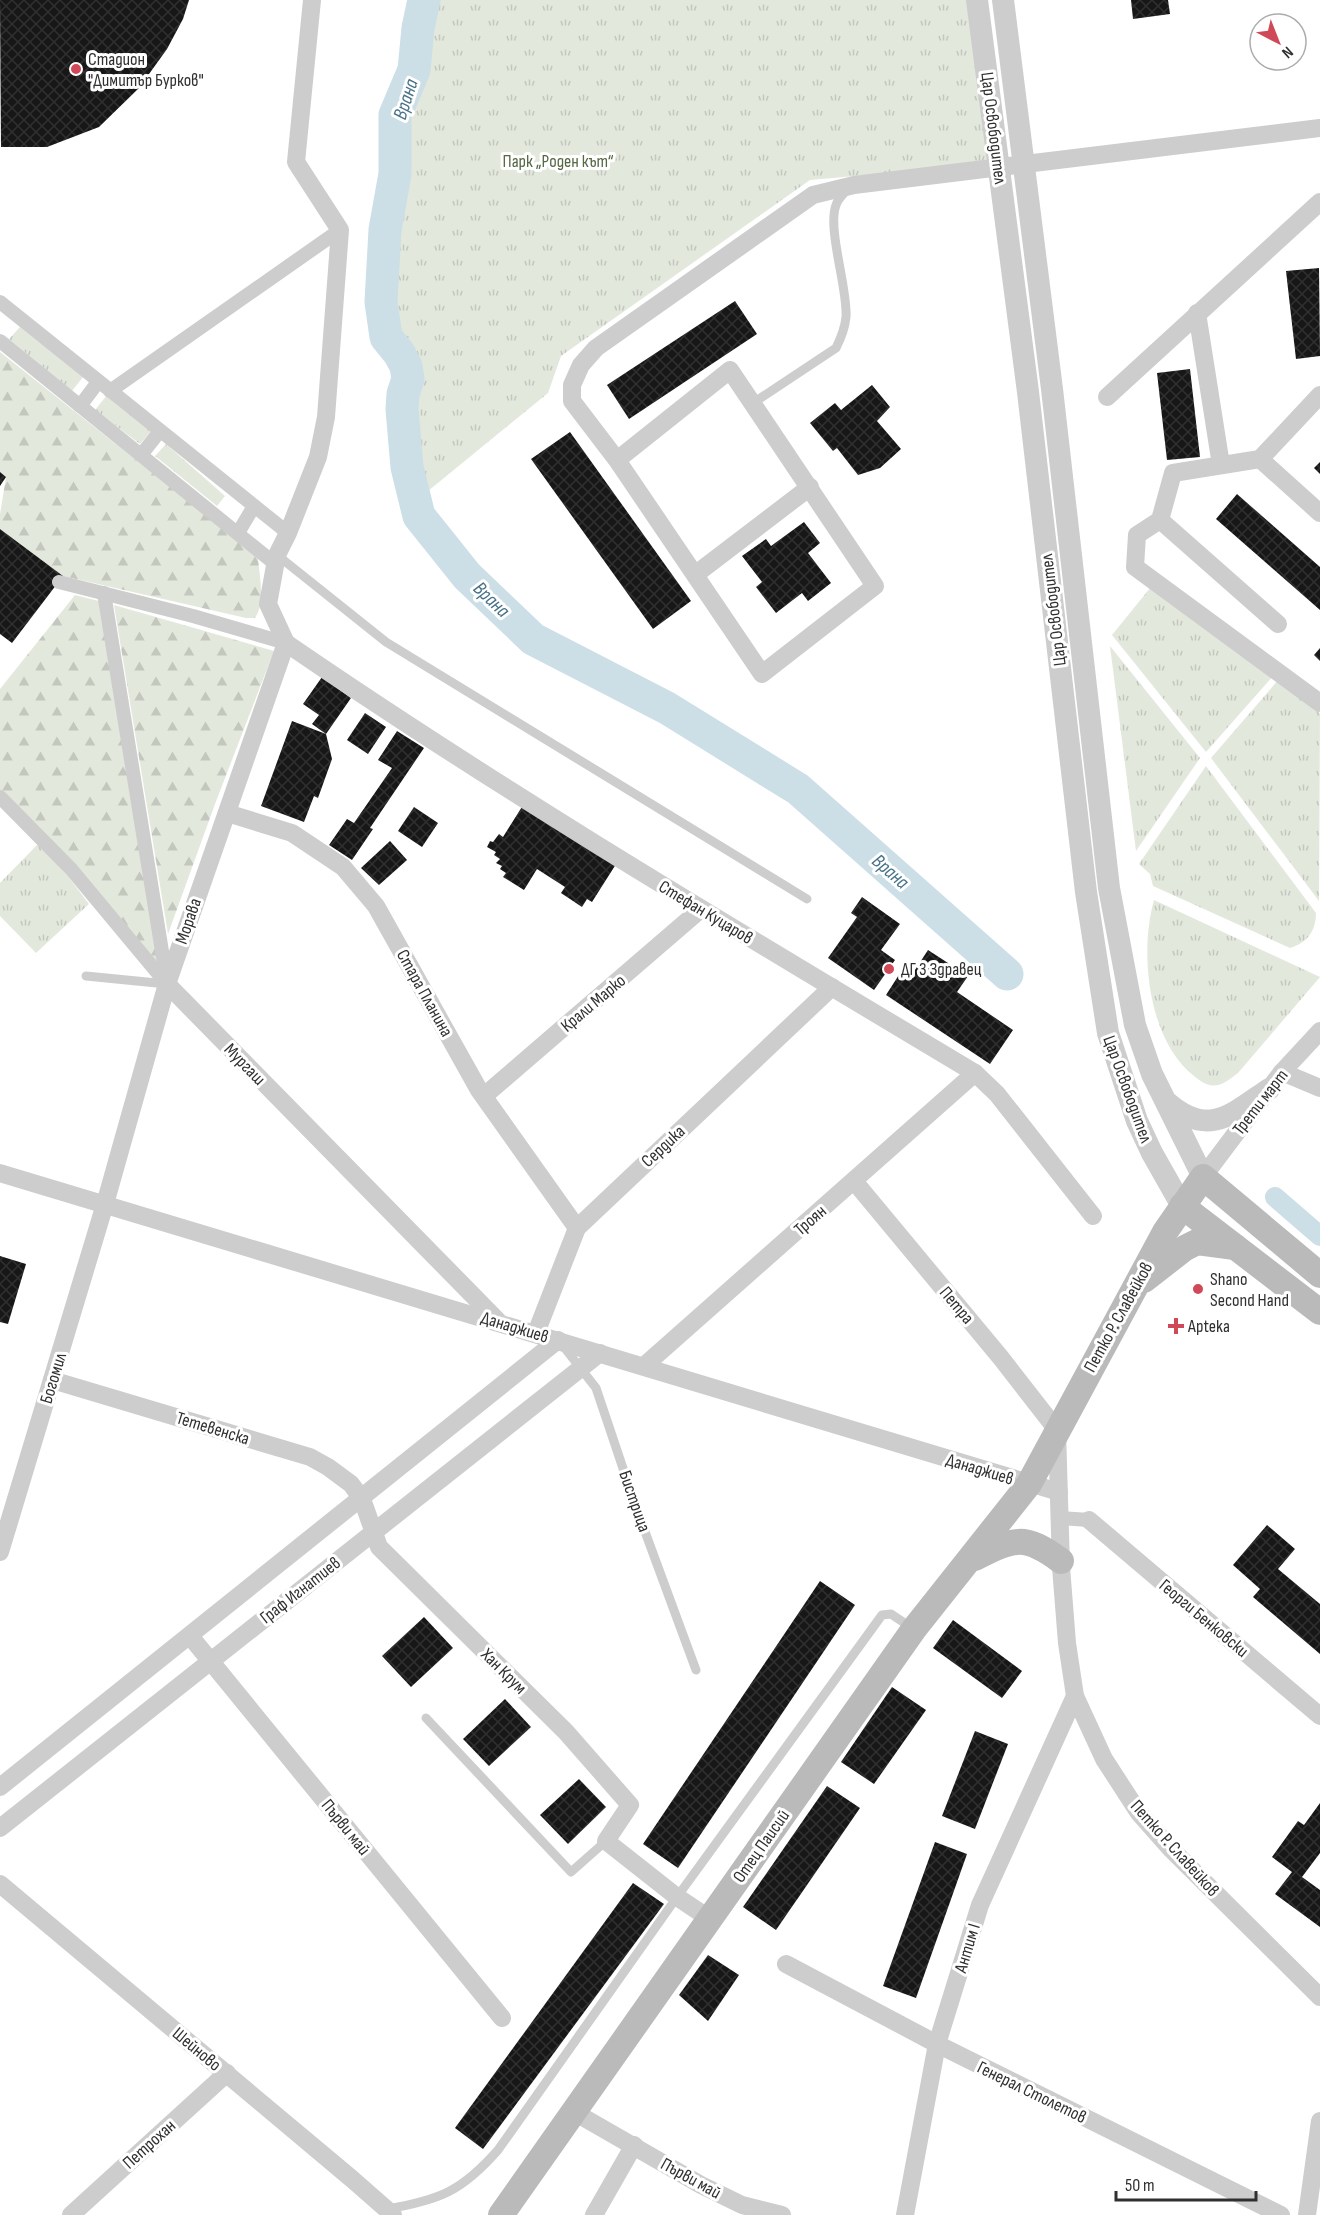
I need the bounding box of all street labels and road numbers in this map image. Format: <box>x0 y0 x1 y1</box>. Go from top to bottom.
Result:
street label: Цар Освободител <box>976 71 1011 186</box>
street label: Цар Освободител <box>1036 552 1071 667</box>
street label: Стефан Куцаров <box>655 876 757 949</box>
street label: Морава <box>171 895 206 947</box>
street label: Стара Планина <box>392 946 457 1041</box>
street label: Крали Марко <box>557 970 630 1037</box>
street label: Цар Освободител <box>1098 1033 1157 1146</box>
street label: Мургаш <box>220 1039 270 1090</box>
street label: Трети март <box>1228 1065 1292 1139</box>
street label: Сердика <box>637 1121 690 1172</box>
street label: Троян <box>790 1201 831 1240</box>
street label: Петко Р. Славейков <box>1080 1259 1157 1376</box>
street label: Петра <box>935 1282 978 1328</box>
street label: Данаджиев <box>479 1307 551 1348</box>
street label: Богомил <box>36 1350 71 1406</box>
street label: Тетевенска <box>174 1407 252 1450</box>
street label: Данаджиев <box>944 1449 1016 1490</box>
street label: Бистрица <box>614 1468 655 1535</box>
street label: Граф Игнатиев <box>256 1553 345 1628</box>
street label: Георги Бенковски <box>1155 1575 1253 1662</box>
street label: Хан Крум <box>476 1643 531 1699</box>
street label: Първи май <box>317 1795 374 1859</box>
street label: Петко Р. Славейков <box>1126 1796 1223 1901</box>
street label: Отец Паисий <box>729 1806 794 1887</box>
street label: Антим I <box>950 1921 985 1976</box>
street label: Шейново <box>168 2023 225 2076</box>
street label: Генерал Столетов <box>974 2057 1090 2128</box>
street label: Петрохан <box>119 2115 180 2173</box>
street label: Първи май <box>657 2153 724 2203</box>

